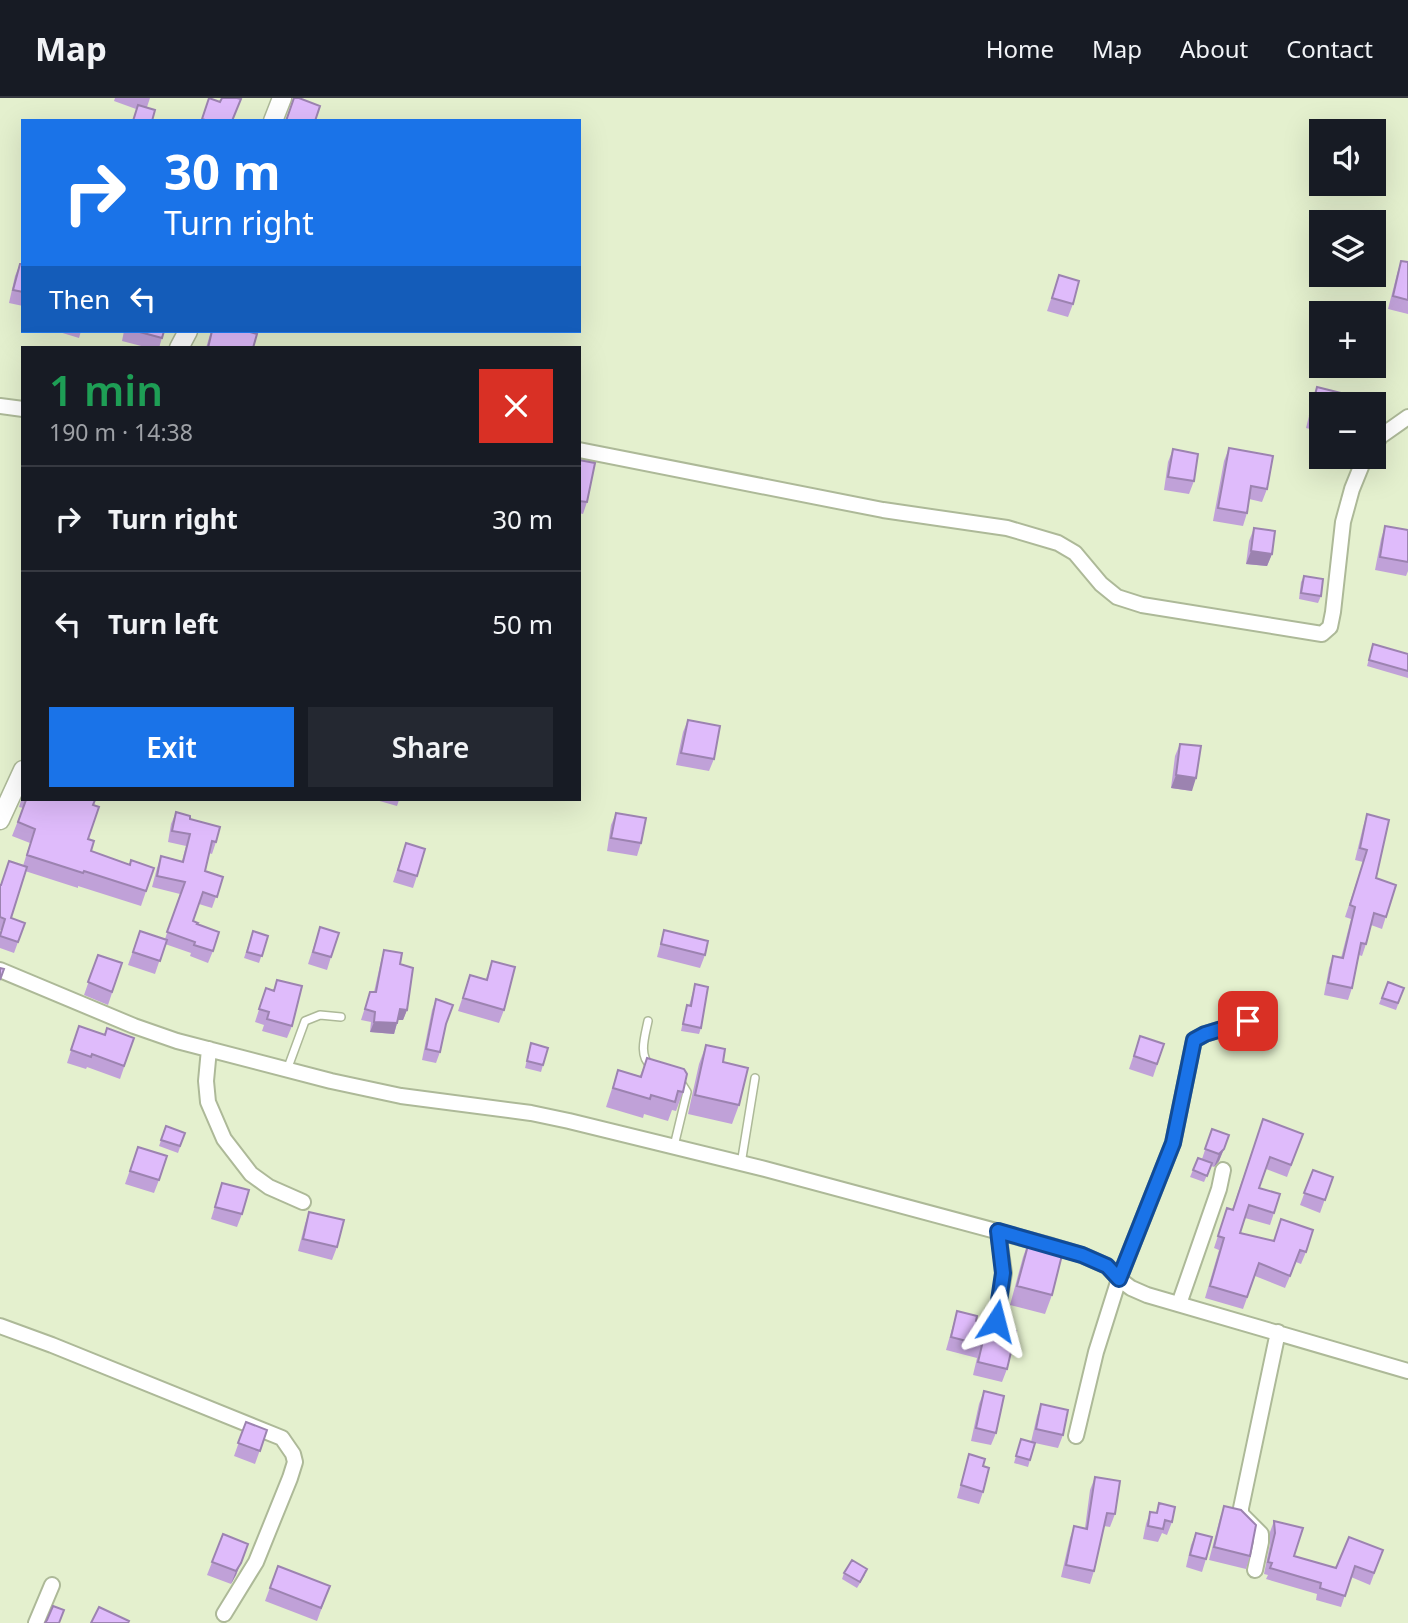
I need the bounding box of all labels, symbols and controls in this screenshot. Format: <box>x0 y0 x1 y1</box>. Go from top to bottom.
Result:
text: Map <box>35 26 107 71</box>
text: Home <box>986 32 1054 65</box>
text: Map <box>1092 32 1142 65</box>
text: About <box>1180 32 1248 65</box>
text: Contact <box>1286 32 1373 65</box>
map controls <box>1309 119 1386 469</box>
button: sound <box>1309 119 1386 196</box>
text: 30 m <box>164 138 281 204</box>
icon: right <box>49 147 140 238</box>
text: Turn right <box>164 201 314 244</box>
button: layers <box>1309 210 1386 287</box>
icon: left <box>124 280 162 318</box>
text: Then <box>49 281 110 317</box>
button: + <box>1309 301 1386 378</box>
text: 1 min <box>49 361 163 418</box>
button: close <box>479 369 553 443</box>
button: − <box>1309 392 1386 469</box>
text: 190 m · 14:38 <box>49 416 193 448</box>
icon: right <box>49 500 87 538</box>
text: Turn right <box>108 501 238 537</box>
text: 30 m <box>492 501 553 537</box>
icon: left <box>49 605 87 643</box>
text: Turn left <box>108 606 219 642</box>
text: 50 m <box>492 606 553 642</box>
button: Exit <box>49 707 294 787</box>
button: Share <box>308 707 553 787</box>
pin <box>1218 991 1278 1051</box>
icon: arrive <box>1229 1002 1267 1040</box>
position arrow <box>959 1284 1033 1358</box>

